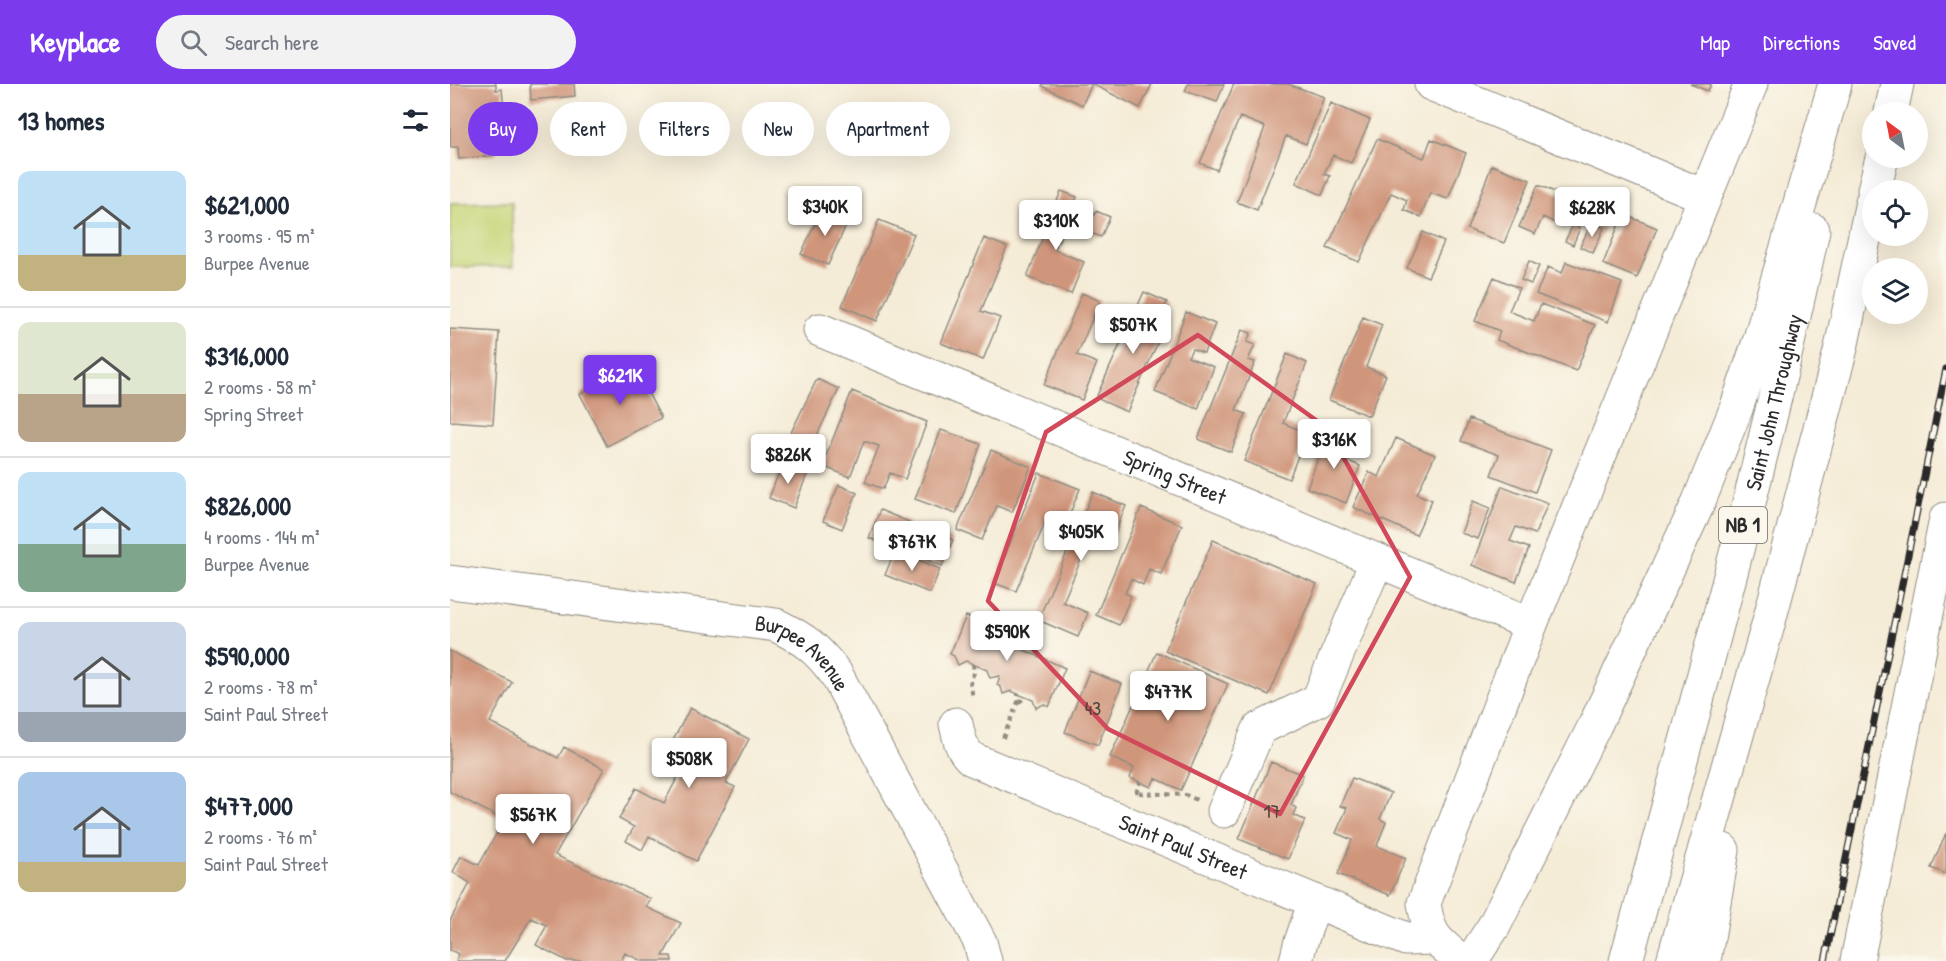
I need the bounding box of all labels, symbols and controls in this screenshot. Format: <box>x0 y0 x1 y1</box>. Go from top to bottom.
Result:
search box <box>156 15 576 69</box>
text: Keyplace <box>30 23 120 61</box>
icon: search <box>177 26 210 59</box>
text: Search here <box>225 27 319 57</box>
text: Map <box>1700 28 1730 57</box>
text: Directions <box>1763 28 1840 57</box>
text: Saved <box>1873 28 1916 57</box>
chip: Buy <box>468 102 538 156</box>
chip: Rent <box>550 102 627 156</box>
chip: Filters <box>639 102 730 156</box>
chip: New <box>742 102 814 156</box>
chip: Apartment <box>826 102 950 156</box>
north arrow <box>1862 102 1928 168</box>
map controls <box>1862 102 1928 324</box>
text: 13 homes <box>18 103 105 138</box>
icon: filters <box>399 104 432 137</box>
button: locate <box>1862 180 1928 246</box>
pin: $340K <box>783 186 867 237</box>
text: $621,000 <box>204 187 289 222</box>
pin: $628K <box>1550 187 1634 238</box>
text: $340K <box>802 192 848 219</box>
text: $628K <box>1569 193 1615 220</box>
icon: home <box>66 195 138 267</box>
pin: $310K <box>1014 200 1098 251</box>
text: $310K <box>1033 206 1079 233</box>
text: 3 rooms · 95 m² <box>204 222 314 249</box>
text: Burpee Avenue <box>204 249 310 276</box>
button: layers <box>1862 258 1928 324</box>
pin: $507K <box>1091 304 1175 355</box>
text: $507K <box>1109 310 1157 337</box>
street label: Saint John Throughway <box>1738 311 1809 494</box>
text: $316,000 <box>204 338 289 373</box>
icon: home <box>66 346 138 418</box>
pin: $621K <box>578 355 662 406</box>
text: $621K <box>597 361 643 388</box>
text: 2 rooms · 58 m² <box>204 373 316 400</box>
text: Spring Street <box>204 400 303 427</box>
pin: $316K <box>1292 419 1376 470</box>
text: $316K <box>1312 425 1356 452</box>
pin: $826K <box>746 434 830 485</box>
text: $826K <box>765 440 811 467</box>
street label: Spring Street <box>1119 442 1231 512</box>
text: $826,000 <box>204 488 291 523</box>
icon: home <box>66 496 138 568</box>
road number: NB 1 <box>1719 507 1767 543</box>
pin: $405K <box>1039 511 1123 562</box>
text: $405K <box>1058 517 1104 544</box>
pin: $767K <box>870 521 954 572</box>
text: 4 rooms · 144 m² <box>204 523 319 550</box>
text: $767K <box>888 527 936 554</box>
text: Burpee Avenue <box>204 550 310 577</box>
street label: Burpee Avenue <box>753 607 857 696</box>
pin: $590K <box>965 611 1049 662</box>
text: $590K <box>984 617 1030 644</box>
text: $590,000 <box>204 638 290 673</box>
icon: home <box>66 646 138 718</box>
pin: $477K <box>1126 671 1210 722</box>
text: 2 rooms · 78 m² <box>204 673 318 700</box>
text: $477K <box>1144 677 1192 704</box>
house number: 43 <box>1085 694 1101 721</box>
text: Saint Paul Street <box>204 700 328 727</box>
pin: $508K <box>647 738 731 789</box>
text: $508K <box>666 744 712 771</box>
text: $477,000 <box>204 788 293 823</box>
pin: $567K <box>491 794 575 845</box>
icon: home <box>66 796 138 868</box>
house number: 17 <box>1263 797 1281 824</box>
text: $567K <box>510 800 556 827</box>
street label: Saint Paul Street <box>1114 807 1252 887</box>
text: 2 rooms · 76 m² <box>204 823 317 850</box>
text: Saint Paul Street <box>204 850 328 877</box>

